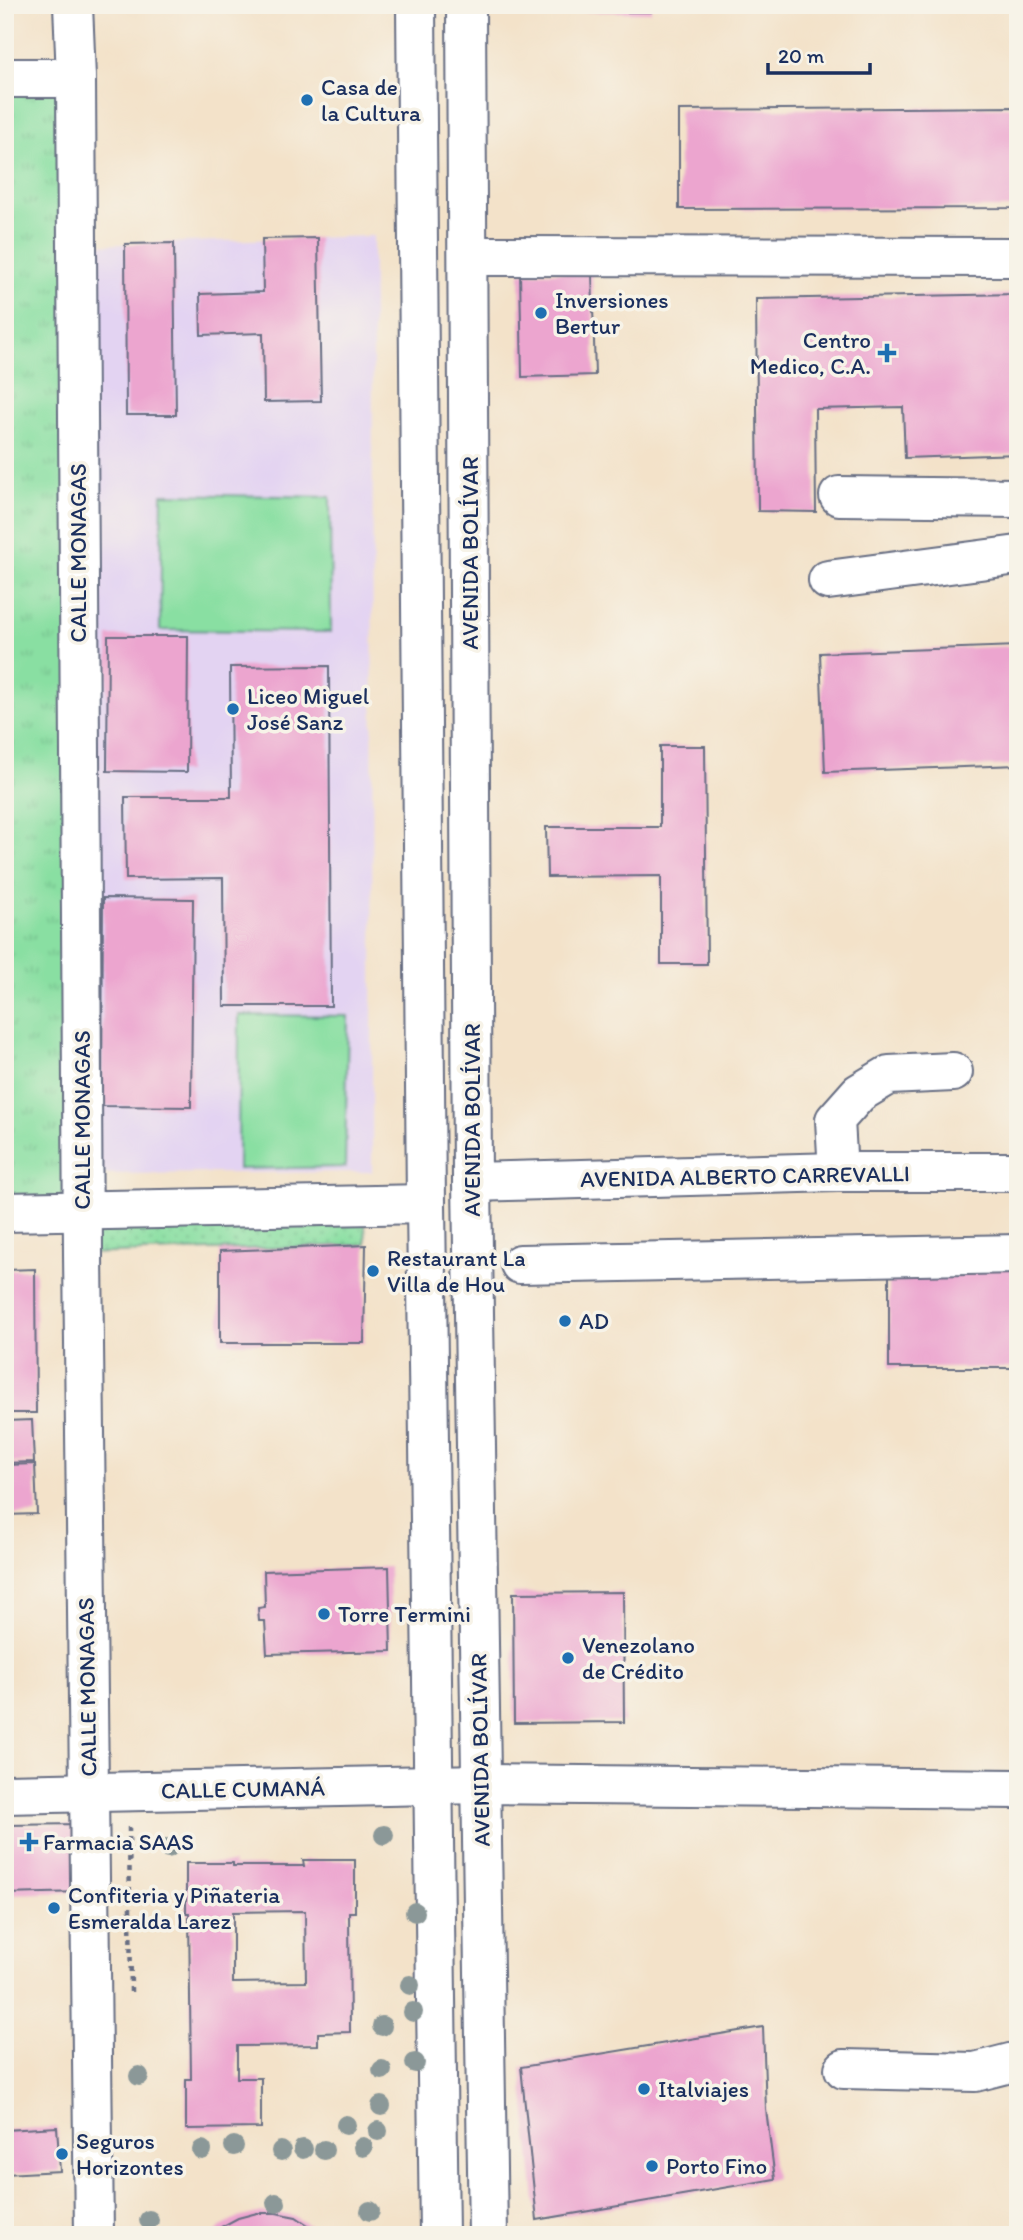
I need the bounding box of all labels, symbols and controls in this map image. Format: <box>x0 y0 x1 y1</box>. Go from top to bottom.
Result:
scale bar <box>768 32 869 76</box>
text: 20 m <box>778 43 825 68</box>
place label: Casa de la Cultura <box>321 73 421 127</box>
marker: Casa de la Cultura <box>299 92 315 108</box>
place label: Inversiones Bertur <box>555 286 669 340</box>
marker: Inversiones Bertur <box>533 305 549 321</box>
place label: Centro Medico, C.A. <box>750 326 871 380</box>
marker: Centro Medico, C.A. <box>877 343 897 363</box>
street label: AVENIDA BOLÍVAR <box>456 456 484 650</box>
street label: CALLE MONAGAS <box>64 463 92 643</box>
place label: Liceo Miguel José Sanz <box>247 682 370 736</box>
marker: Liceo Miguel José Sanz <box>225 701 241 717</box>
street label: AVENIDA BOLÍVAR <box>458 1023 486 1217</box>
street label: CALLE MONAGAS <box>68 1030 96 1210</box>
street label: AVENIDA ALBERTO CARREVALLI <box>580 1159 910 1193</box>
place label: Restaurant La Villa de Hou <box>387 1244 525 1298</box>
marker: Restaurant La Villa de Hou <box>365 1263 381 1279</box>
place label: AD <box>579 1307 609 1335</box>
marker: AD <box>557 1313 573 1329</box>
street label: CALLE MONAGAS <box>71 1597 103 1777</box>
place label: Torre Termini <box>338 1600 471 1628</box>
marker: Torre Termini <box>316 1606 332 1622</box>
place label: Venezolano de Crédito <box>582 1631 695 1685</box>
marker: Venezolano de Crédito <box>560 1650 576 1666</box>
street label: AVENIDA BOLÍVAR <box>464 1653 496 1847</box>
street label: CALLE CUMANÁ <box>161 1774 326 1804</box>
place label: Farmacia SAAS <box>43 1828 194 1856</box>
marker: Farmacia SAAS <box>21 1834 37 1850</box>
place label: Confiteria y Piñateria Esmeralda Larez <box>68 1881 280 1935</box>
marker: Confiteria y Piñateria Esmeralda Larez <box>46 1900 62 1916</box>
place label: Italviajes <box>658 2075 749 2103</box>
marker: Italviajes <box>636 2081 652 2097</box>
place label: Seguros Horizontes <box>76 2127 184 2181</box>
marker: Seguros Horizontes <box>54 2146 70 2162</box>
place label: Porto Fino <box>666 2152 767 2180</box>
marker: Porto Fino <box>644 2158 660 2174</box>

